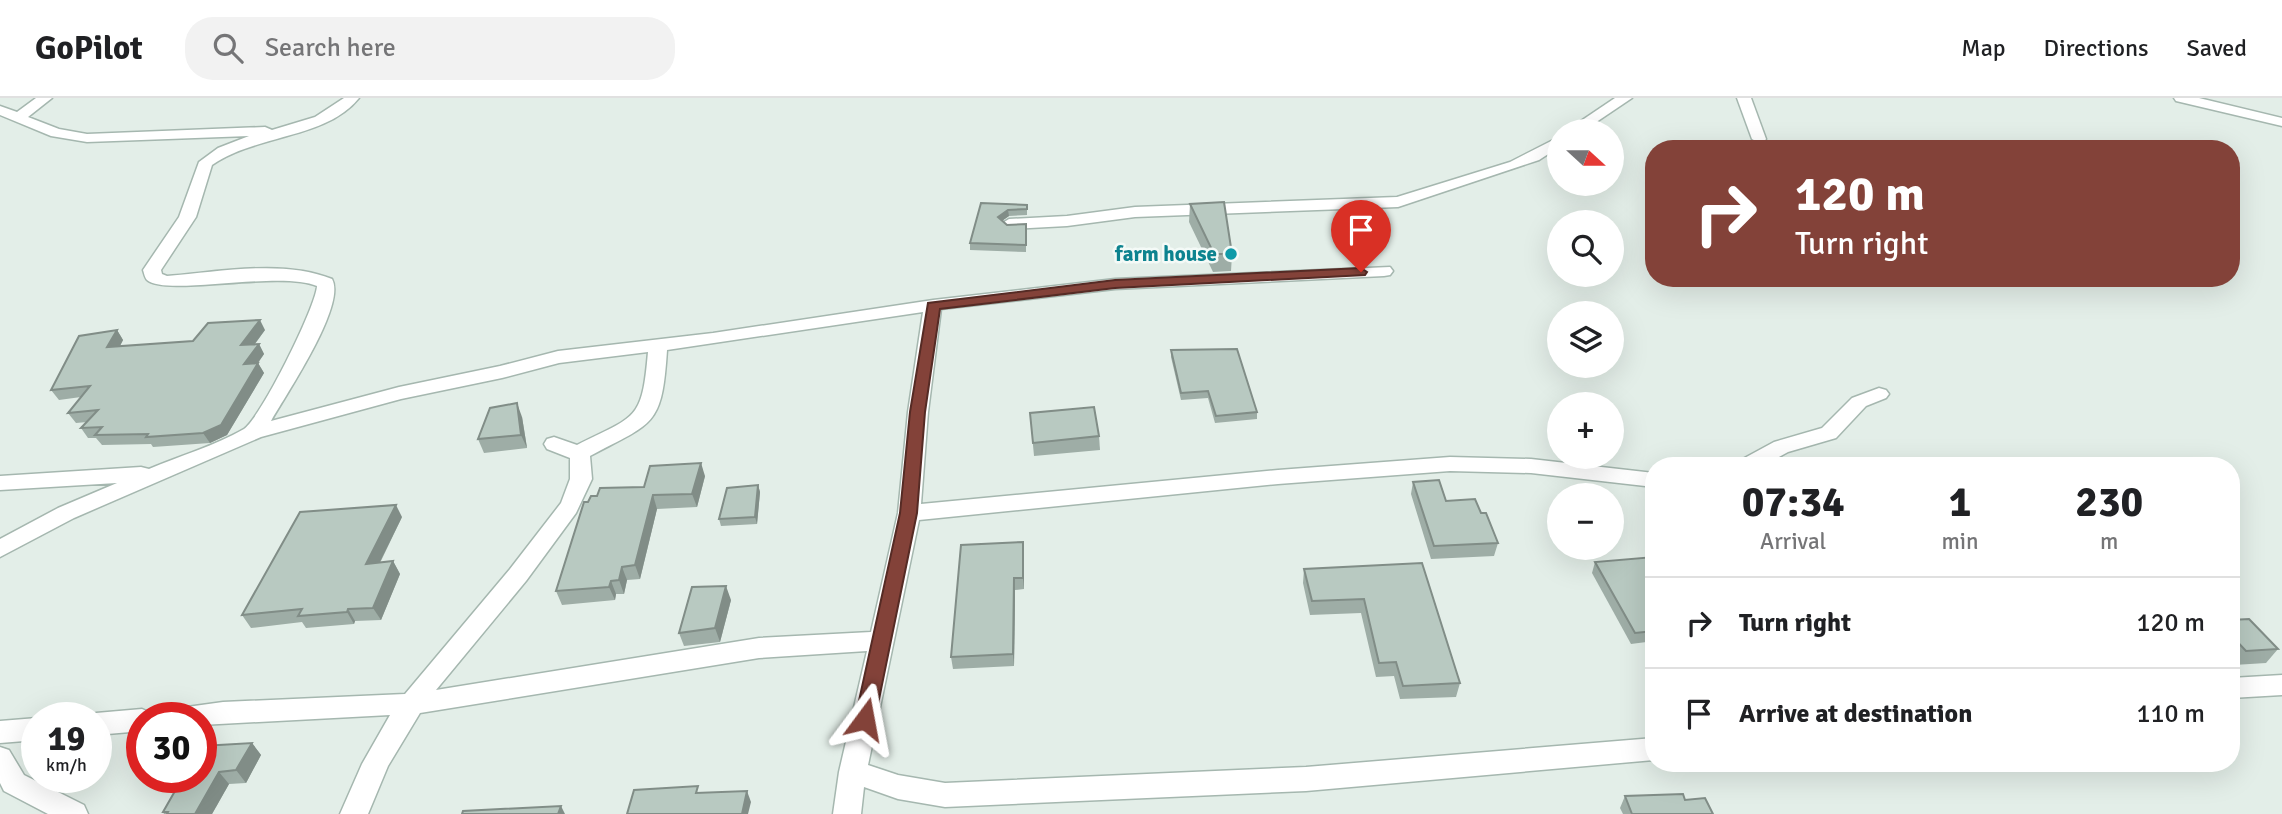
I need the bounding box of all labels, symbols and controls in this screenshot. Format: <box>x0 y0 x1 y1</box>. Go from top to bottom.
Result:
search box <box>185 17 675 80</box>
text: GoPilot <box>35 28 143 69</box>
icon: search <box>209 29 247 67</box>
text: Search here <box>265 32 396 64</box>
text: Map <box>1961 33 2006 63</box>
text: Directions <box>2044 33 2149 63</box>
text: Saved <box>2187 33 2247 63</box>
north arrow <box>1547 119 1624 196</box>
map controls <box>1547 119 1624 560</box>
text: 120 m <box>1795 164 1925 224</box>
icon: right <box>1680 168 1771 259</box>
pin <box>1331 200 1391 272</box>
button: search <box>1547 210 1624 287</box>
icon: arrive <box>1342 211 1380 249</box>
text: Turn right <box>1795 224 1928 263</box>
place label: farm house <box>1114 241 1217 267</box>
marker: farm house <box>1223 246 1239 262</box>
button: layers <box>1547 301 1624 378</box>
button: + <box>1547 392 1624 469</box>
text: 07:34 <box>1742 477 1845 528</box>
text: 1 <box>1949 477 1971 528</box>
text: 230 <box>2075 477 2143 528</box>
button: − <box>1547 483 1624 560</box>
text: Arrival <box>1760 527 1826 556</box>
text: min <box>1941 527 1979 556</box>
text: m <box>2100 527 2118 556</box>
icon: right <box>1680 604 1718 642</box>
text: Turn right <box>1739 607 1851 639</box>
text: 120 m <box>2136 607 2205 639</box>
position arrow <box>828 682 902 756</box>
icon: arrive <box>1680 695 1718 733</box>
text: Arrive at destination <box>1739 698 1972 730</box>
text: 110 m <box>2136 698 2205 730</box>
speed limit sign: 30 <box>126 702 217 793</box>
text: 19 <box>48 717 85 760</box>
text: km/h <box>46 754 87 776</box>

